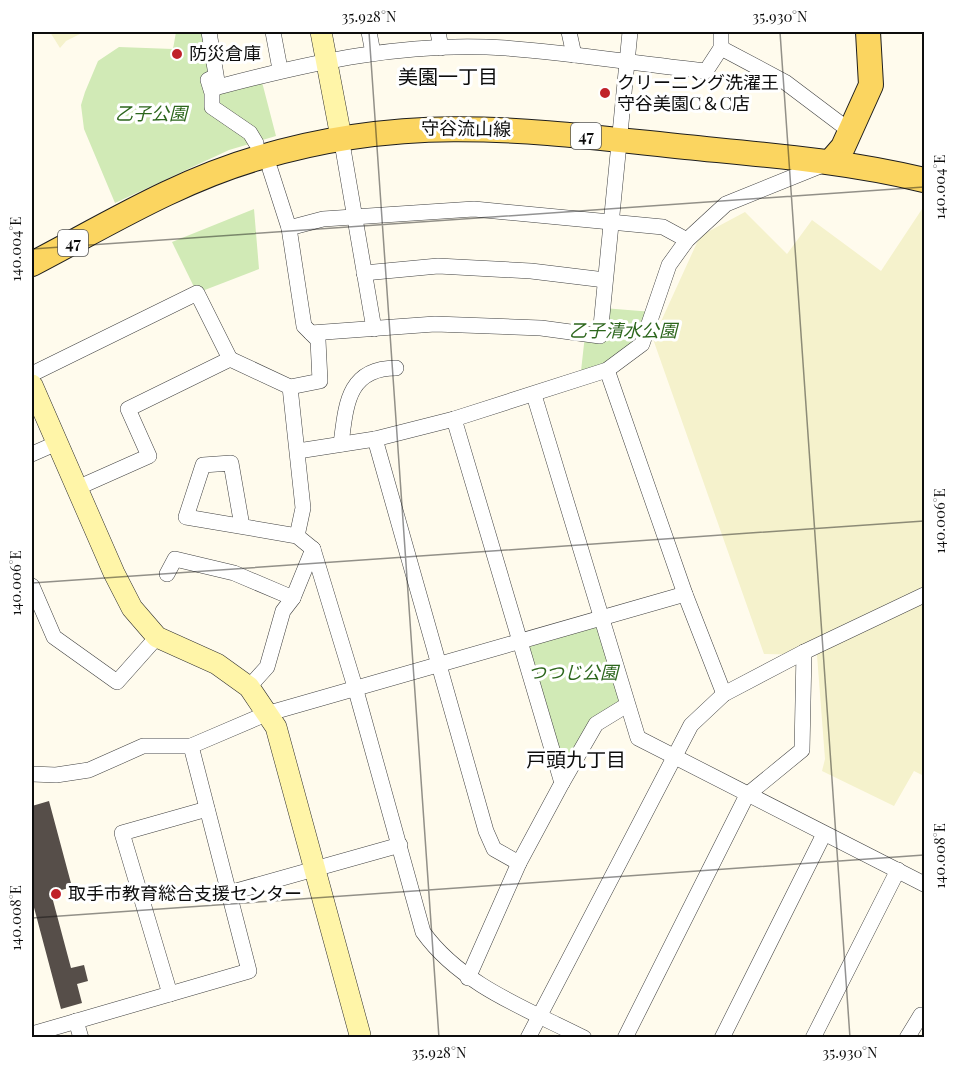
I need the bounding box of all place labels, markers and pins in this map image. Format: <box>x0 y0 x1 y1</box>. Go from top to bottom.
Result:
place label: 防災倉庫 <box>189 41 261 65</box>
marker: 防災倉庫 <box>170 47 184 61</box>
place label: クリーニング洗濯王 守谷美園C＆C店 <box>617 70 779 115</box>
marker: クリーニング洗濯王 守谷美園C＆C店 <box>598 86 612 100</box>
place label: 取手市教育総合支援センター <box>68 881 302 905</box>
marker: 取手市教育総合支援センター <box>49 887 63 901</box>

